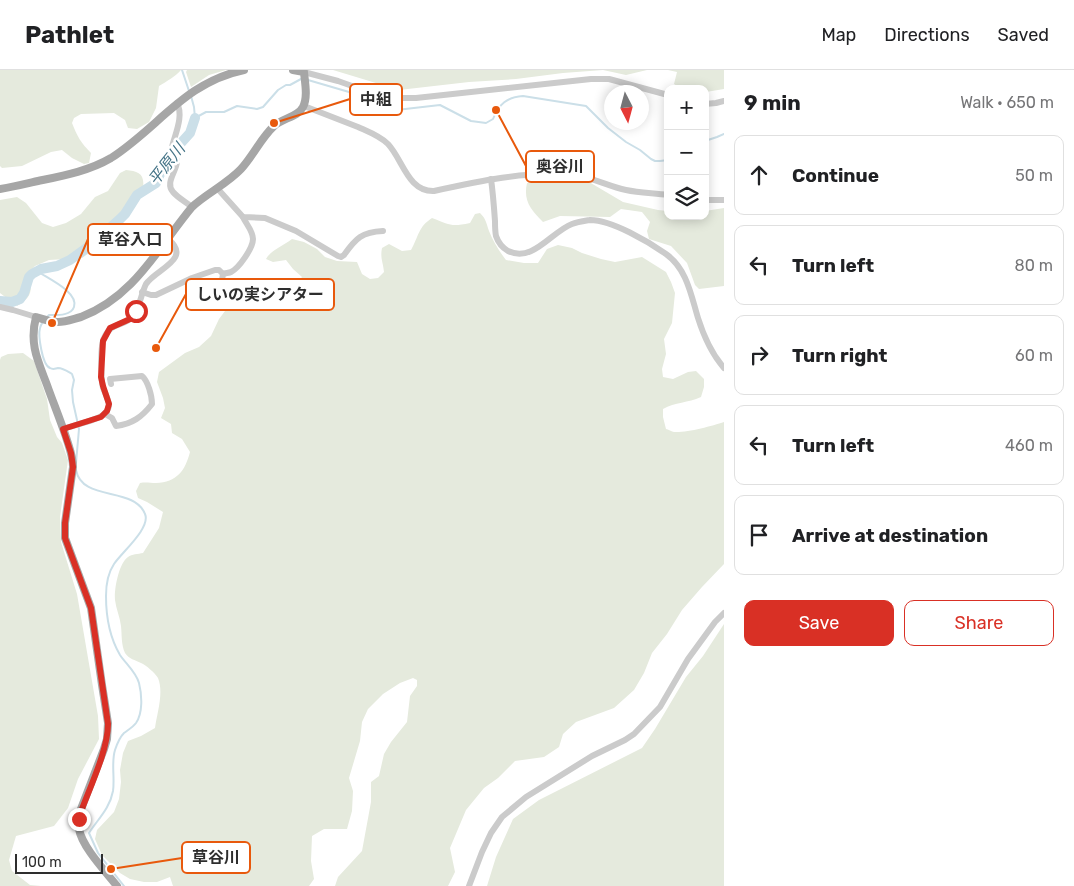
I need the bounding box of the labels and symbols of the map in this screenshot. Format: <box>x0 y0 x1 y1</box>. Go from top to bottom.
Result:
callout: 中組 <box>350 84 402 115</box>
north arrow <box>604 85 649 130</box>
text: 中組 <box>360 90 392 109</box>
water label: 平原川 <box>144 138 190 189</box>
callout: 奥谷川 <box>526 151 594 182</box>
text: 奥谷川 <box>536 157 584 176</box>
callout: 草谷入口 <box>88 224 172 255</box>
text: 草谷入口 <box>98 230 162 249</box>
callout: しいの実シアター <box>186 279 334 310</box>
text: しいの実シアター <box>196 285 324 304</box>
route start <box>125 300 148 323</box>
route end <box>68 808 91 831</box>
callout: 草谷川 <box>182 842 250 873</box>
text: 草谷川 <box>192 848 240 867</box>
scale bar <box>15 851 102 874</box>

